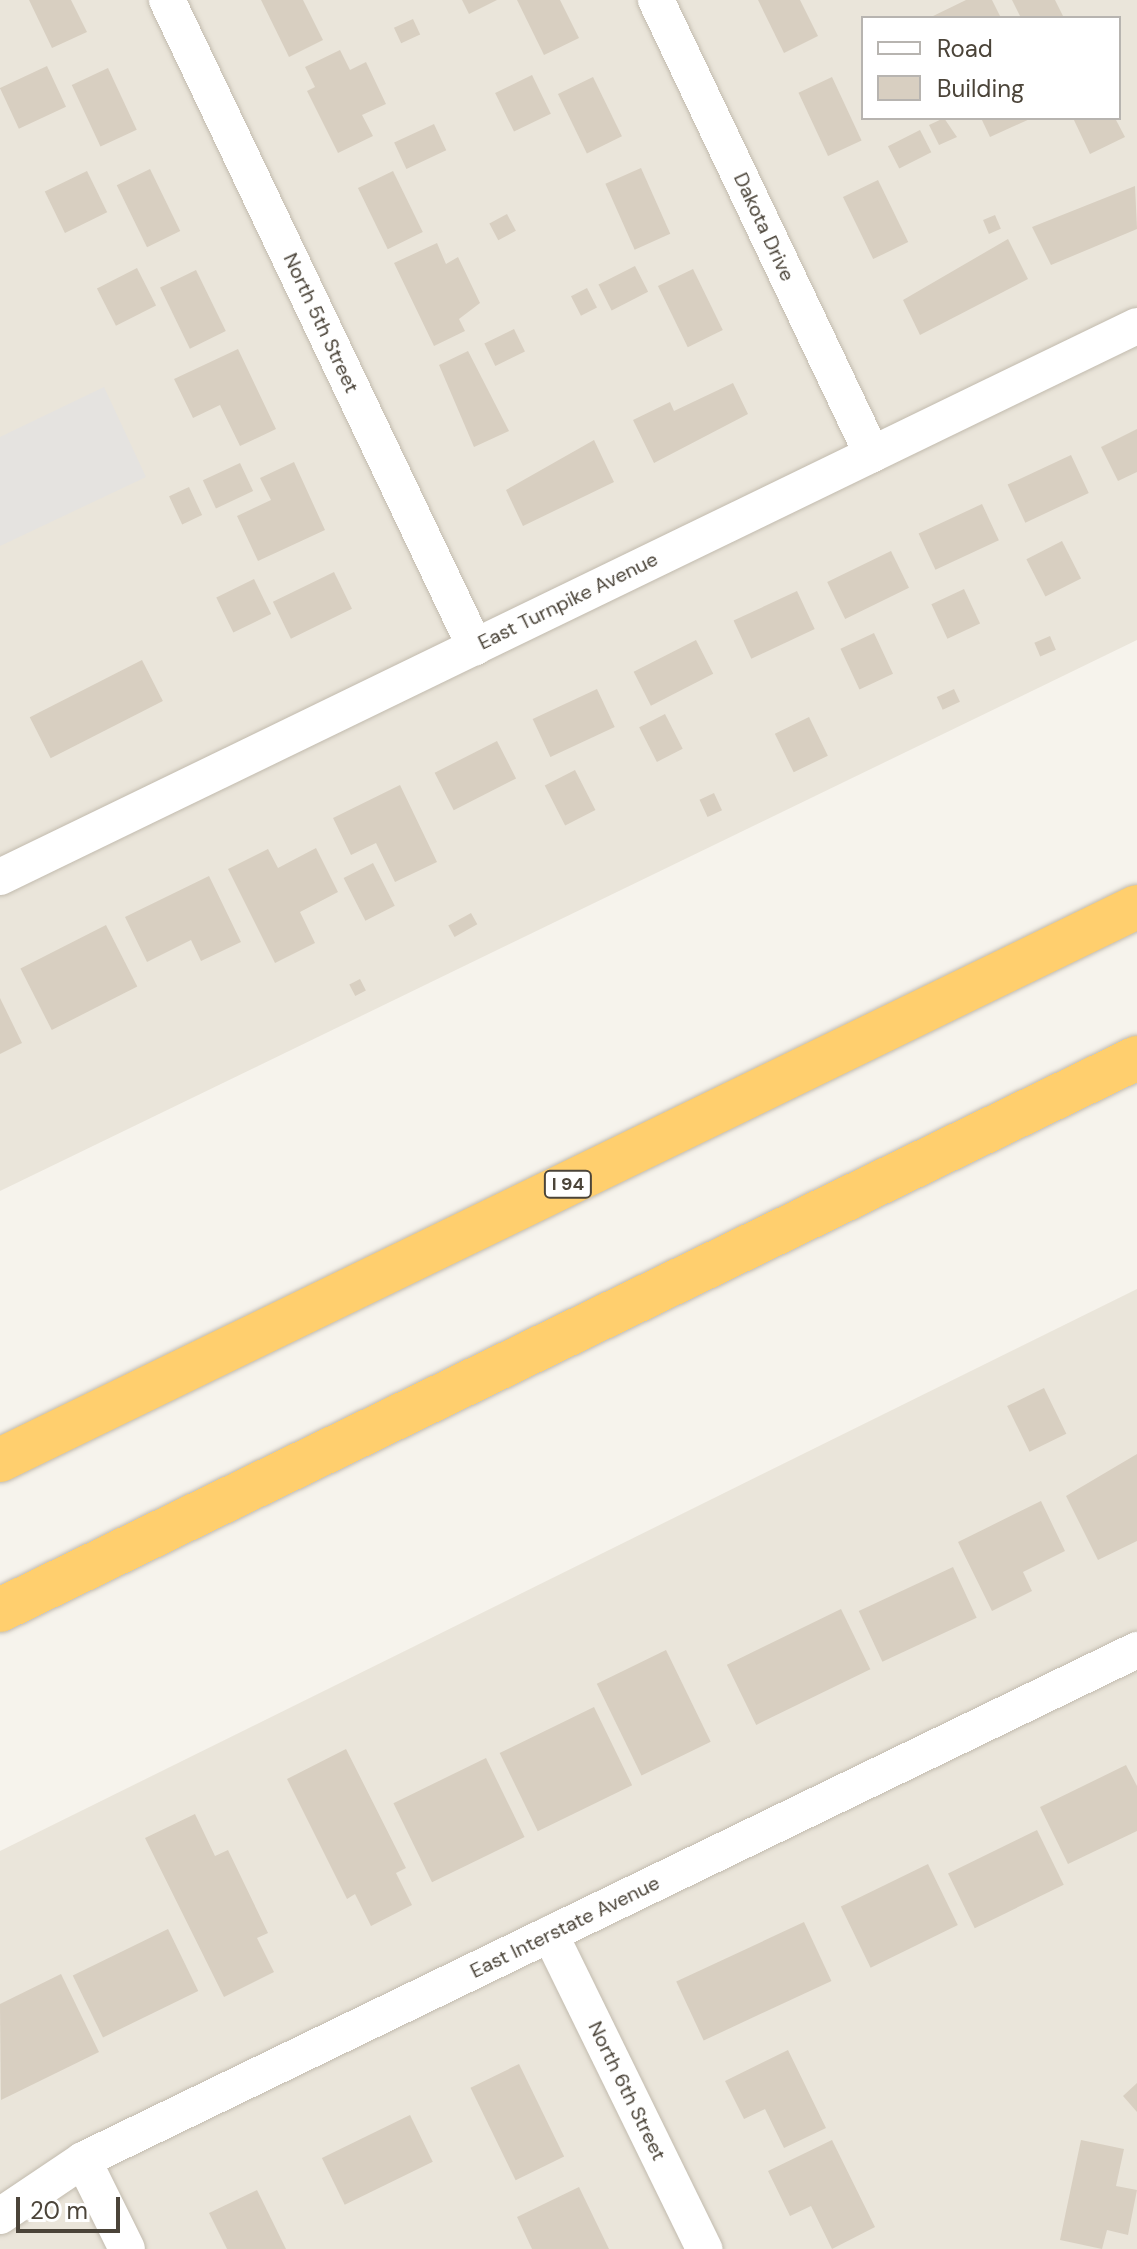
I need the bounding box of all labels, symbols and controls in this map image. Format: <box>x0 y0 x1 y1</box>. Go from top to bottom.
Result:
legend <box>861 16 1121 120</box>
text: Road <box>937 33 993 64</box>
text: Building <box>937 73 1024 104</box>
street label: Dakota Drive <box>728 169 800 285</box>
street label: North 5th Street <box>278 249 364 397</box>
street label: East Turnpike Avenue <box>474 547 662 655</box>
road number: I 94 <box>542 1170 594 1198</box>
street label: East Interstate Avenue <box>466 1871 664 1983</box>
street label: North 6th Street <box>583 2018 671 2164</box>
scale bar <box>20 2181 124 2231</box>
text: 20 m <box>30 2195 88 2226</box>

